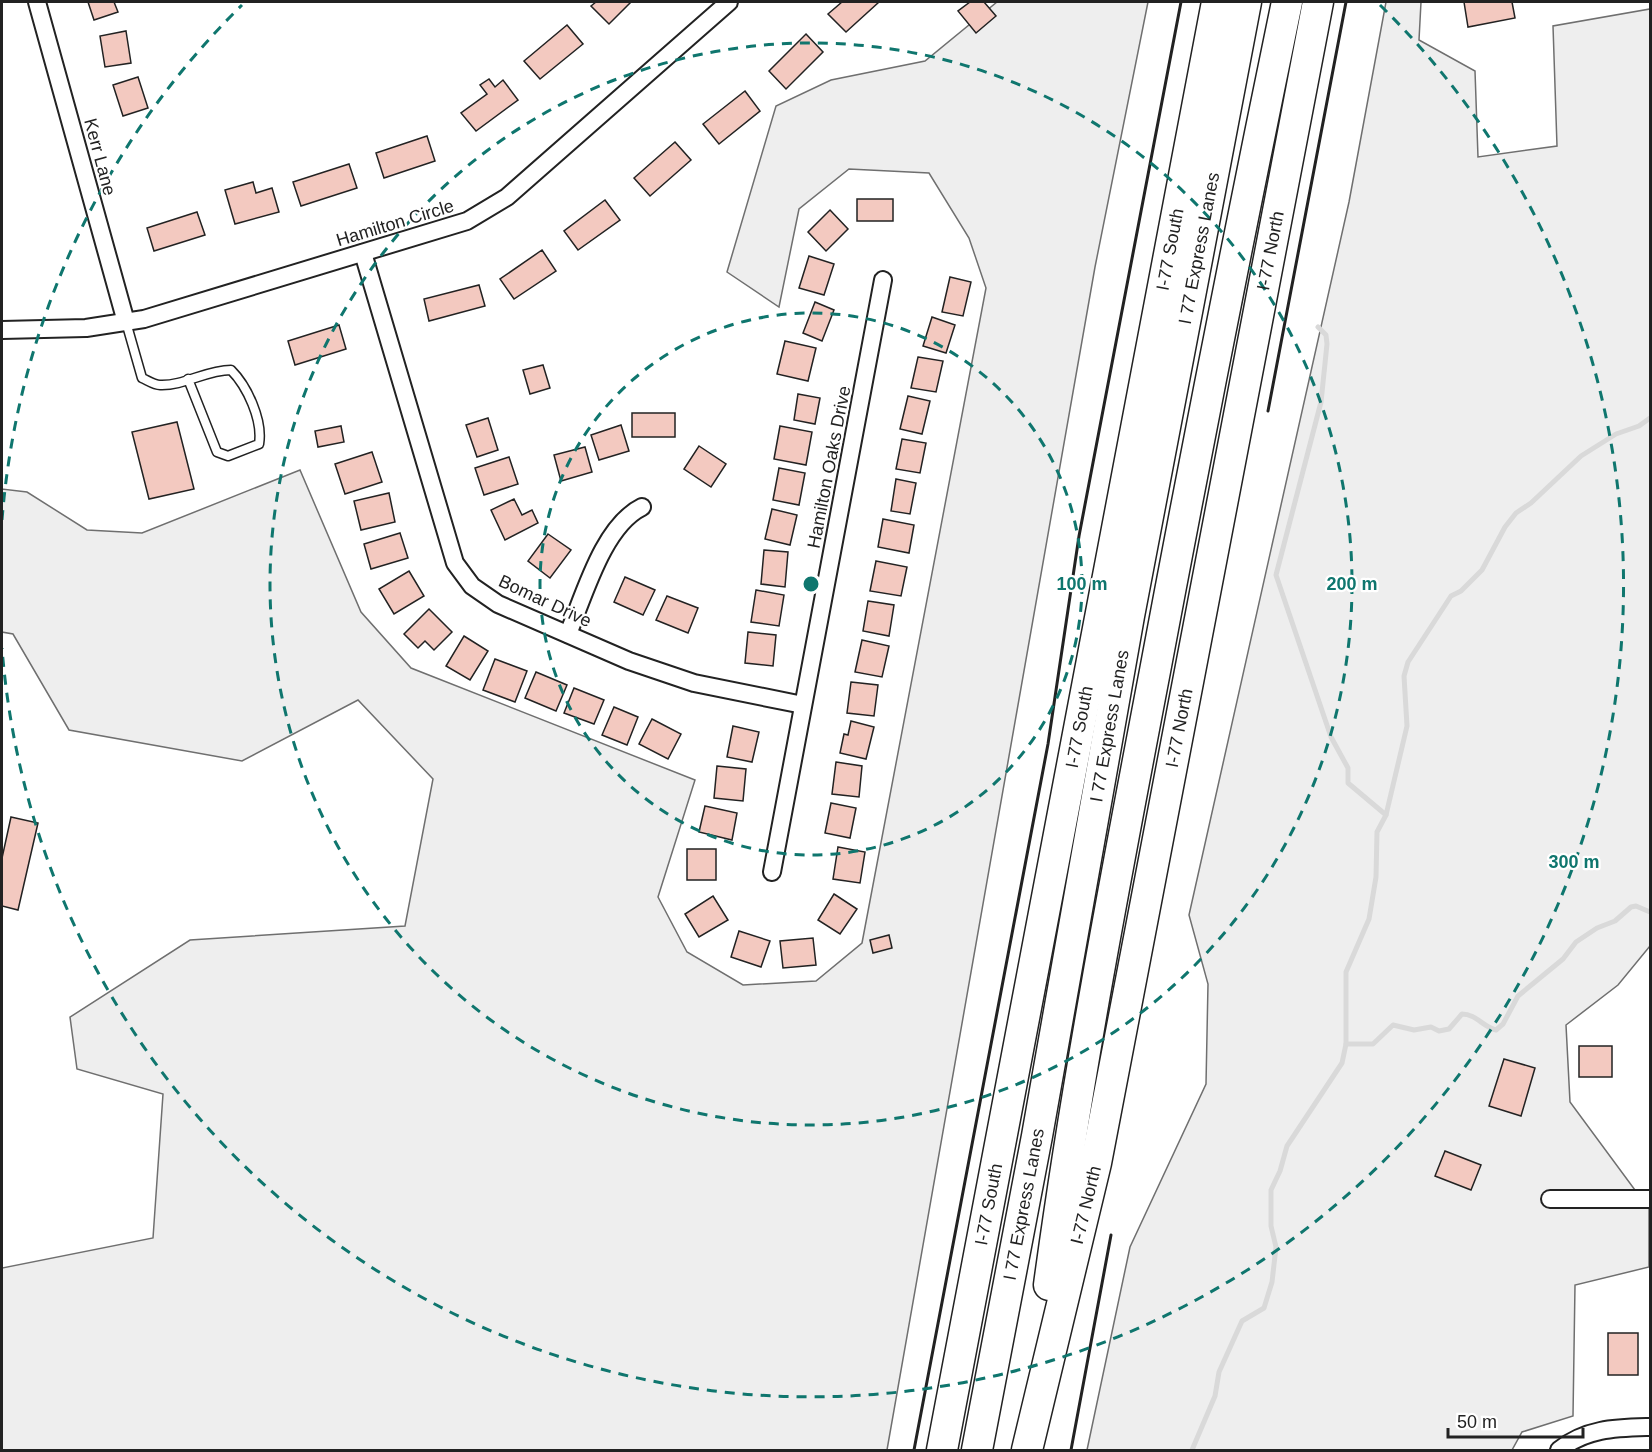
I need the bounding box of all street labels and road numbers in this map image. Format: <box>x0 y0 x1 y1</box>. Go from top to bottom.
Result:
street label: Kerr Lane <box>80 116 120 198</box>
street label: I 77 Express Lanes <box>1175 171 1223 326</box>
street label: Hamilton Circle <box>334 196 456 250</box>
street label: I-77 South <box>1152 207 1188 292</box>
street label: I-77 North <box>1253 209 1288 292</box>
street label: Hamilton Oaks Drive <box>803 384 855 550</box>
street label: Bomar Drive <box>495 571 595 631</box>
street label: I 77 Express Lanes <box>1086 648 1133 804</box>
street label: I-77 South <box>1062 684 1097 770</box>
street label: I-77 North <box>1162 687 1197 769</box>
street label: I 77 Express Lanes <box>1000 1127 1048 1282</box>
street label: I-77 South <box>971 1162 1006 1247</box>
street label: I-77 North <box>1067 1164 1105 1246</box>

